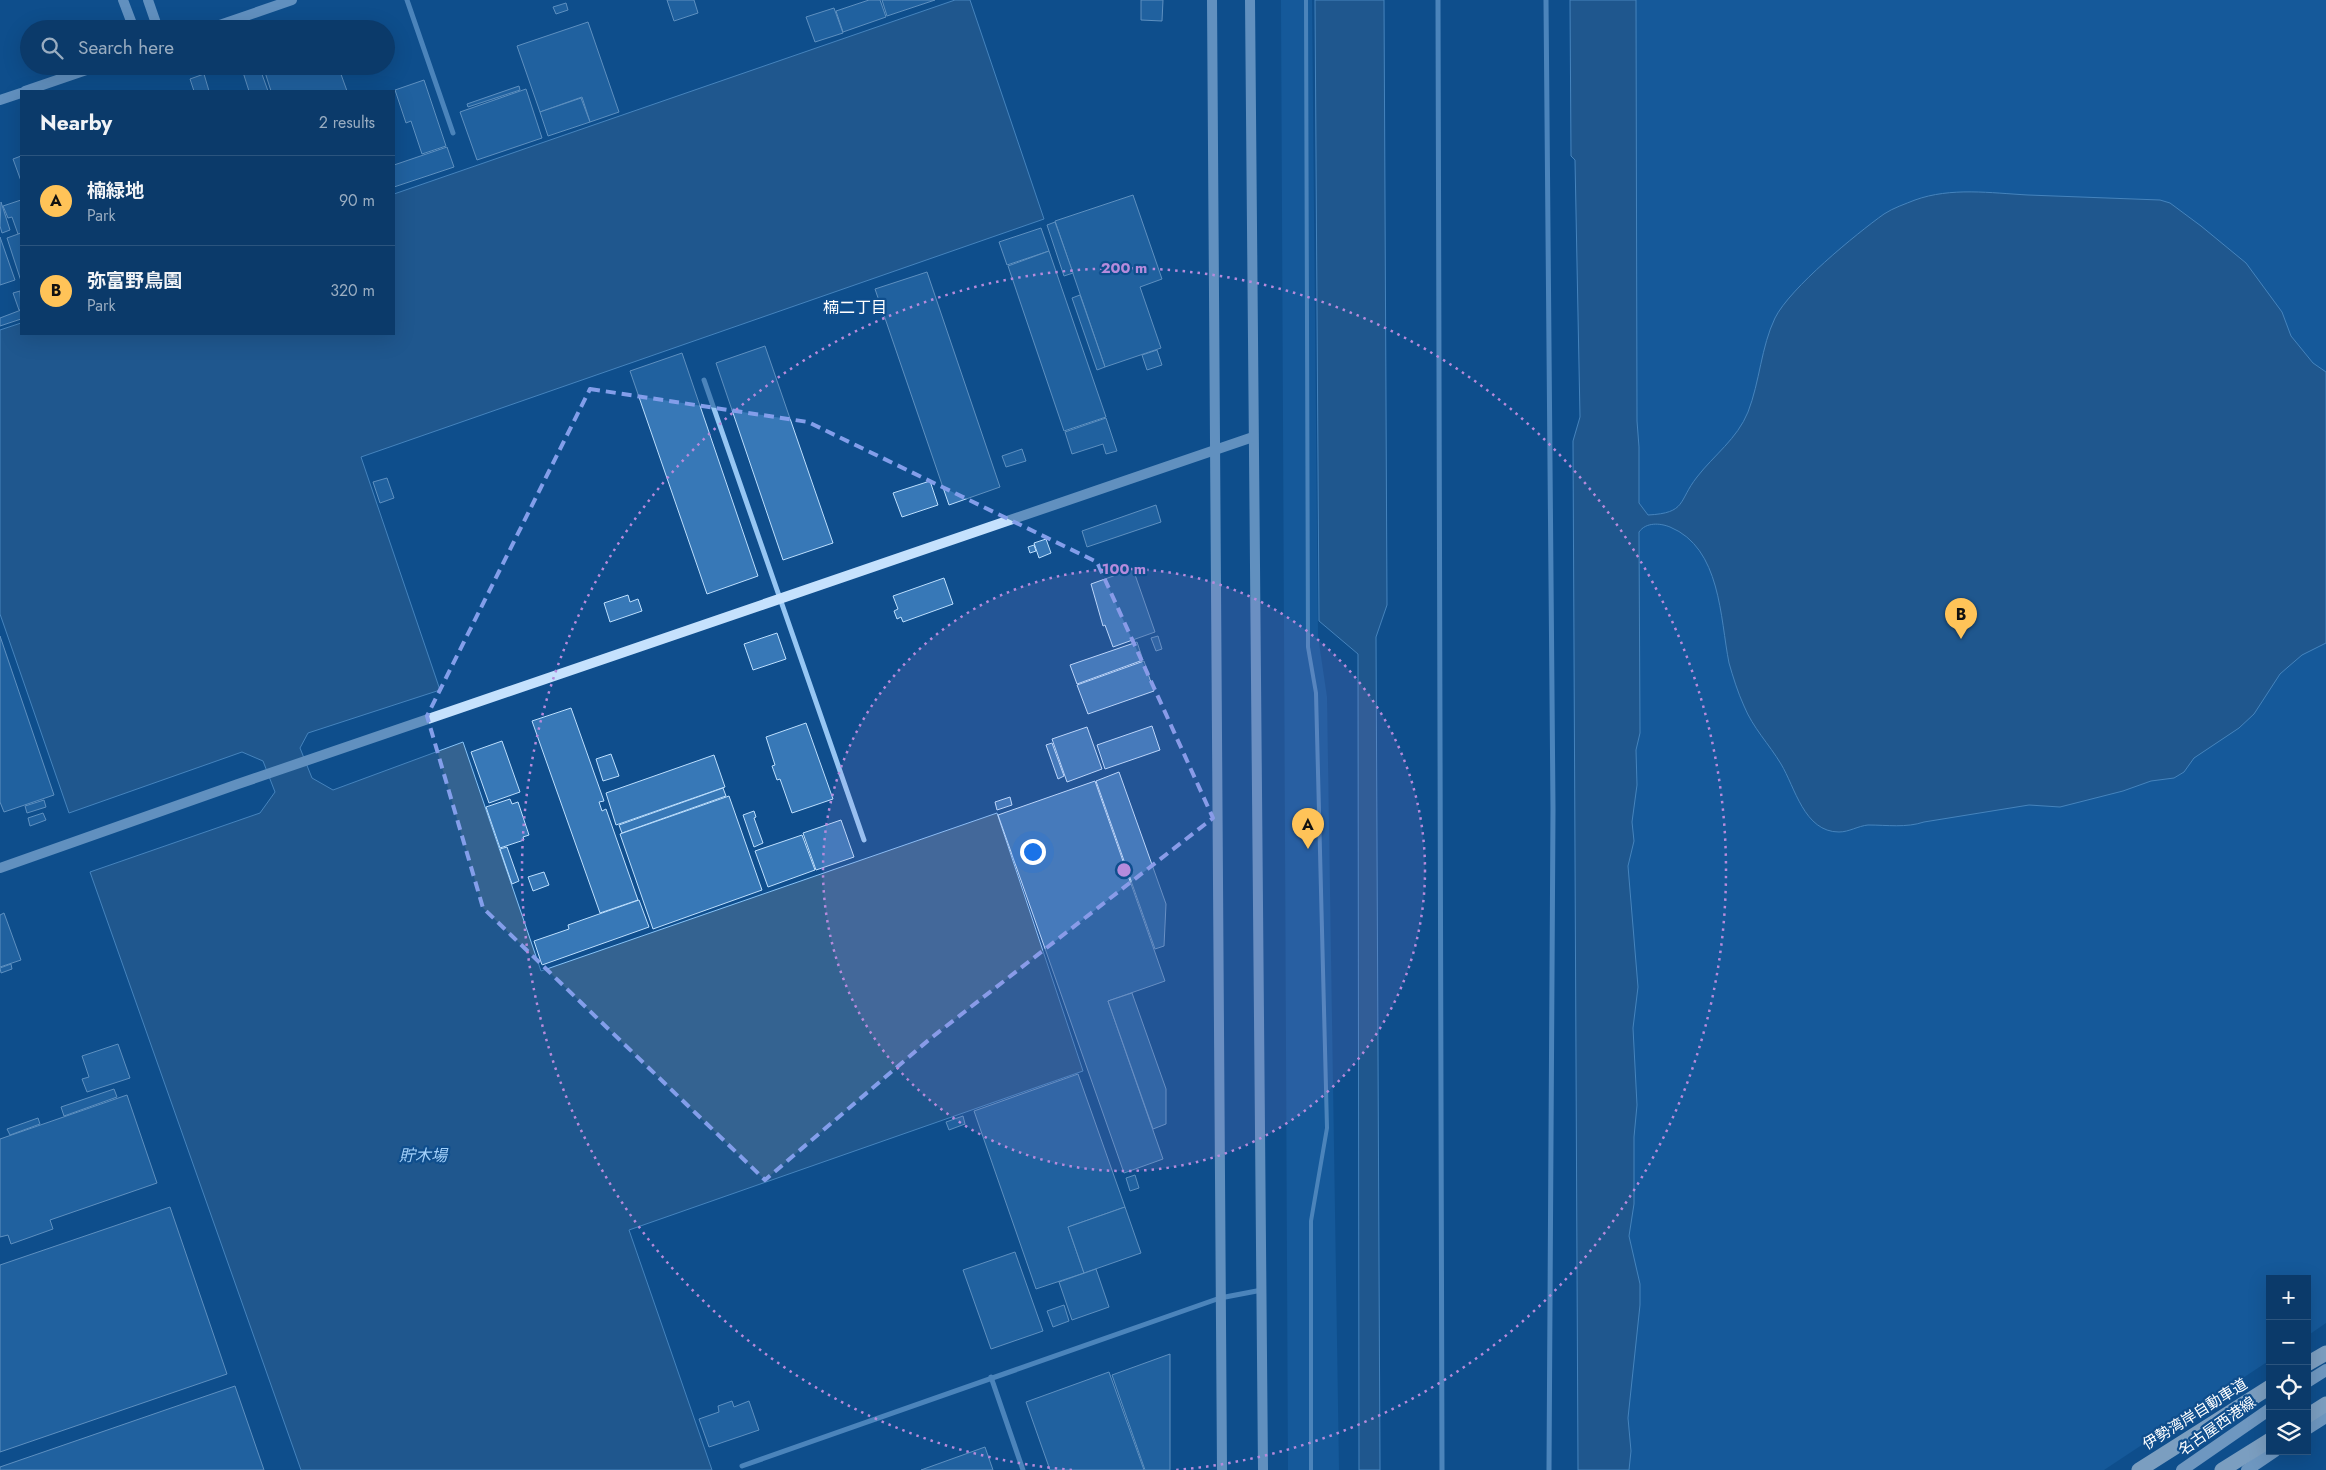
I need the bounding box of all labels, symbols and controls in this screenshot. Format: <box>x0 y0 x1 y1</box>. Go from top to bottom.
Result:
search box <box>20 20 395 75</box>
icon: search <box>38 34 66 62</box>
text: Search here <box>78 34 174 61</box>
text: Nearby <box>40 108 112 138</box>
text: 2 results <box>319 111 375 134</box>
text: 楠緑地 <box>87 177 144 204</box>
text: A <box>50 189 62 212</box>
text: 90 m <box>339 189 375 212</box>
text: Park <box>87 204 116 227</box>
text: 200 m <box>1101 257 1147 279</box>
text: 弥富野鳥園 <box>87 267 182 294</box>
text: B <box>51 279 61 302</box>
text: 320 m <box>330 279 375 302</box>
text: Park <box>87 294 116 317</box>
district label: 楠二丁目 <box>823 296 887 319</box>
text: 100 m <box>1102 558 1146 580</box>
pin: B <box>1945 598 1977 639</box>
pin: A <box>1292 808 1324 849</box>
your location <box>1020 839 1046 865</box>
centre of rings <box>1115 861 1133 879</box>
water label: 貯木場 <box>399 1144 449 1167</box>
map controls <box>2266 1275 2311 1455</box>
button: + <box>2266 1275 2311 1320</box>
button: − <box>2266 1320 2311 1365</box>
button: locate <box>2266 1365 2311 1410</box>
street label: 伊勢湾岸自動車道 <box>2138 1373 2252 1455</box>
street label: 名古屋西港線 <box>2174 1391 2260 1461</box>
button: layers <box>2266 1410 2311 1455</box>

